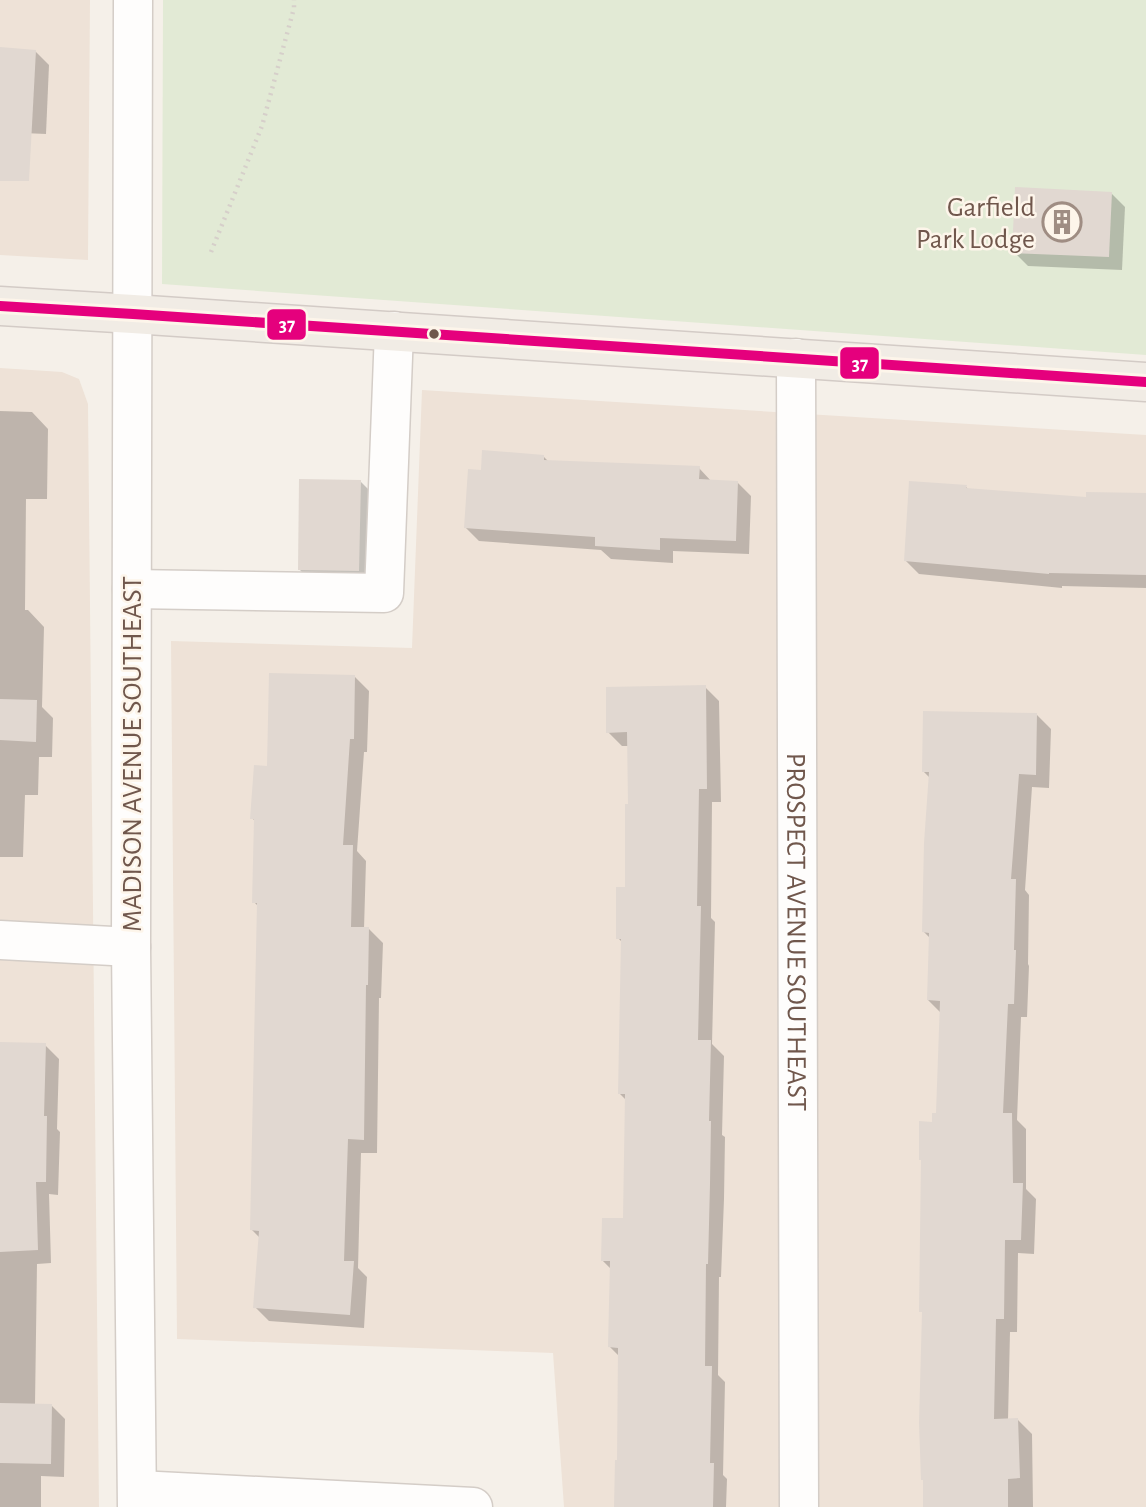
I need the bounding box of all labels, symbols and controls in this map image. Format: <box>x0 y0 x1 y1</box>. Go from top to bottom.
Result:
place label: Garfield Park Lodge <box>916 194 1035 254</box>
building icon: Garfield Park Lodge <box>1041 201 1083 243</box>
line badge: 37 <box>266 308 307 341</box>
text: 37 <box>279 316 295 335</box>
unlabelled marker <box>427 327 441 341</box>
line badge: 37 <box>839 346 880 380</box>
text: 37 <box>852 355 868 374</box>
street label: MADISON AVENUE SOUTHEAST <box>119 576 147 932</box>
street label: PROSPECT AVENUE SOUTHEAST <box>781 753 810 1112</box>

